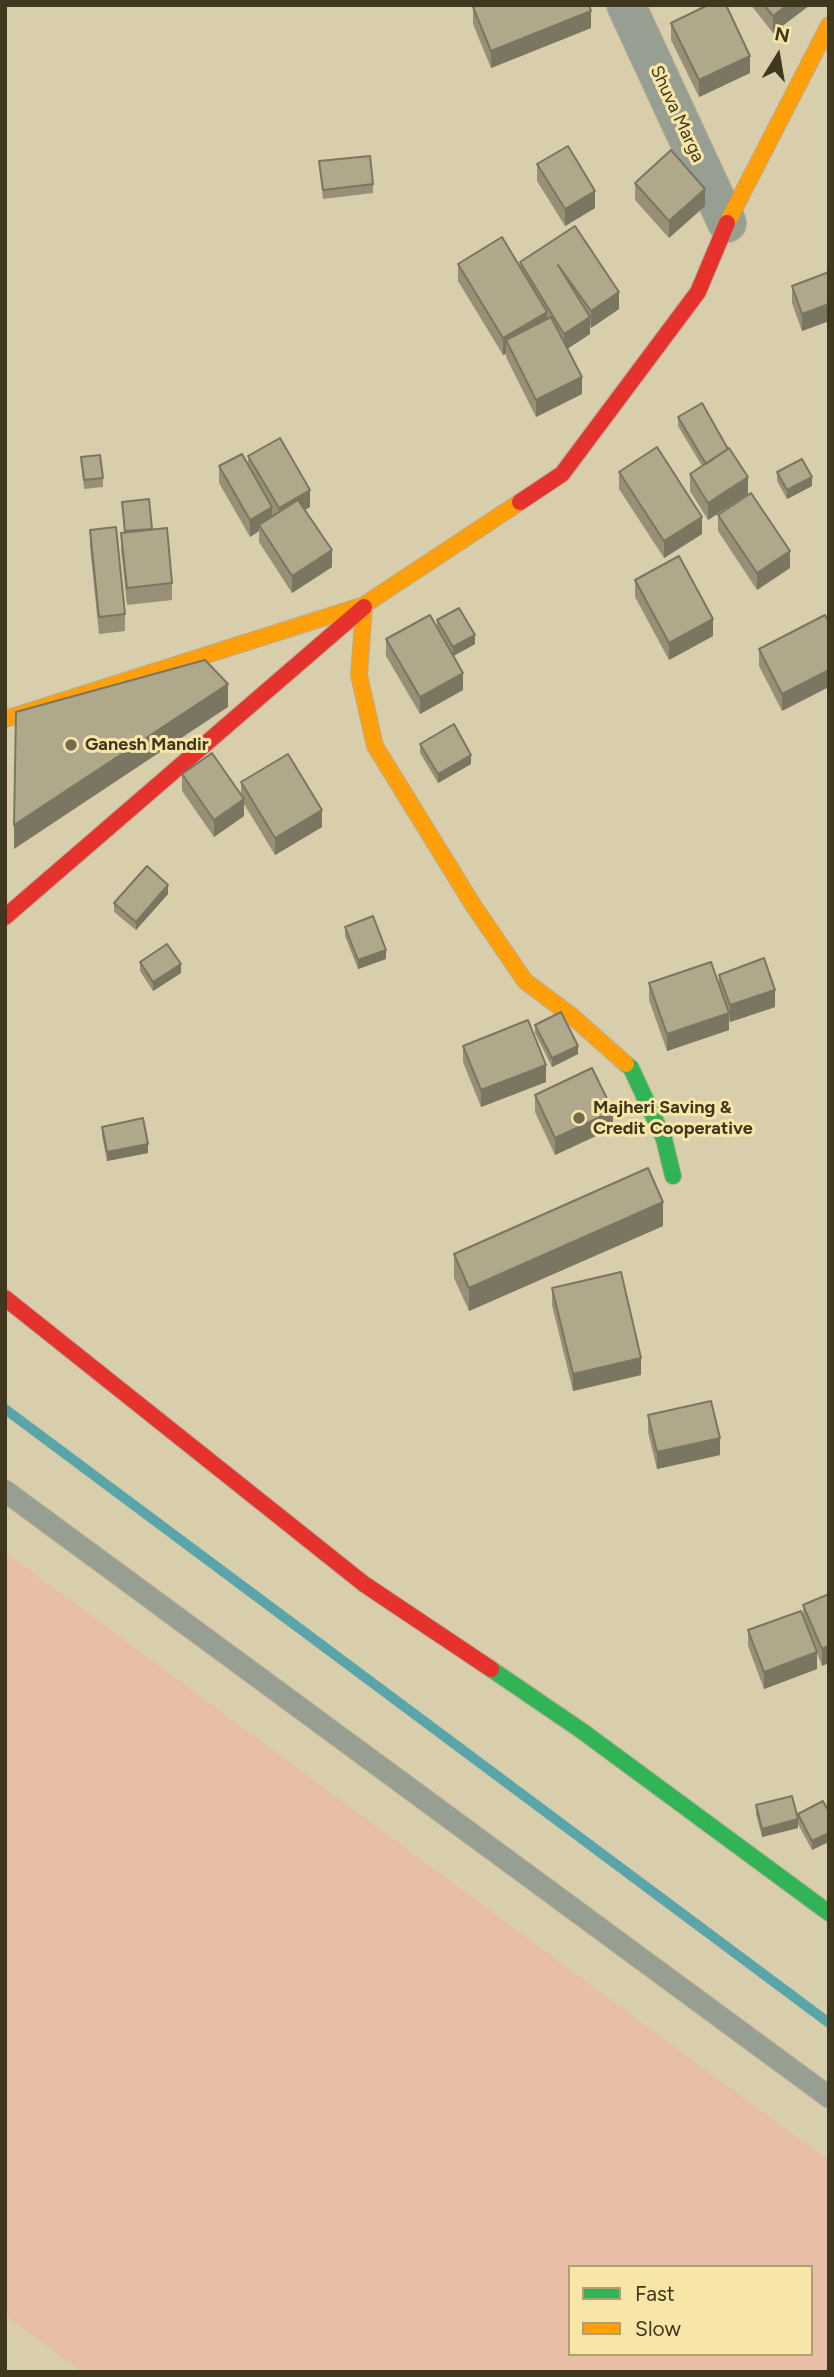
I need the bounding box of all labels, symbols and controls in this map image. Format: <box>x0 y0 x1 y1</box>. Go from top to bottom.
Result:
north arrow <box>743 21 813 91</box>
text: N <box>773 22 792 48</box>
street label: Shuva Marga <box>645 62 709 166</box>
place label: Ganesh Mandir <box>85 734 209 756</box>
marker: Ganesh Mandir <box>63 737 79 753</box>
place label: Majheri Saving & Credit Cooperative <box>593 1097 753 1140</box>
marker: Majheri Saving & Credit Cooperative <box>571 1110 587 1126</box>
legend <box>568 2265 813 2356</box>
text: Fast <box>635 2281 675 2306</box>
text: Slow <box>635 2316 681 2341</box>

